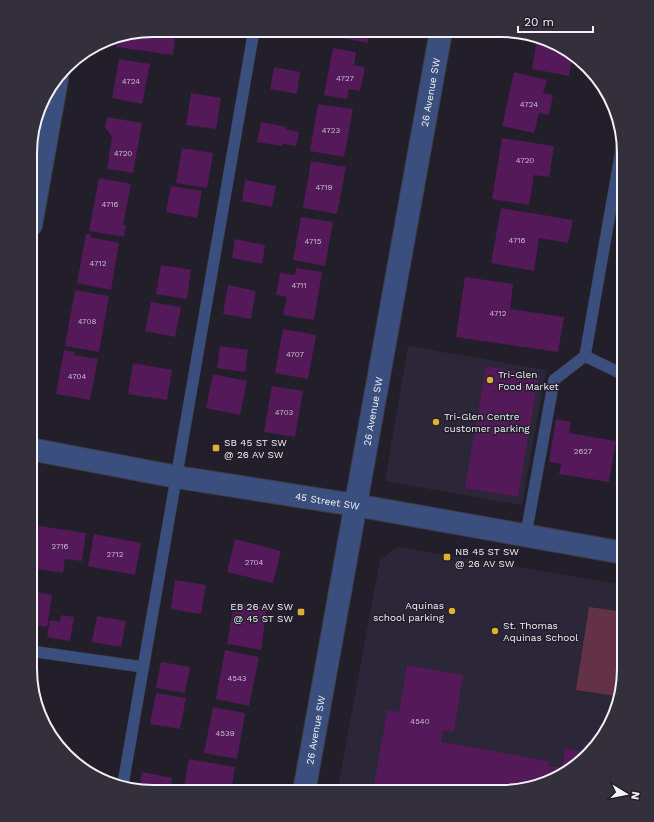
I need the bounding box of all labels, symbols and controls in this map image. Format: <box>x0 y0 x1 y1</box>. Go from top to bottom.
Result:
scale bar <box>518 8 593 34</box>
text: 20 m <box>524 15 554 29</box>
street label: 26 Avenue SW <box>418 57 442 128</box>
house number: 4727 <box>336 74 354 83</box>
house number: 4724 <box>122 77 140 86</box>
house number: 4724 <box>520 100 538 109</box>
house number: 4723 <box>322 126 340 135</box>
house number: 4720 <box>114 149 132 158</box>
house number: 4720 <box>516 156 534 165</box>
house number: 4719 <box>315 183 333 192</box>
house number: 4716 <box>102 200 119 209</box>
house number: 4716 <box>509 236 526 245</box>
house number: 4715 <box>305 237 322 246</box>
house number: 4712 <box>90 259 107 268</box>
house number: 4711 <box>291 281 307 290</box>
house number: 4712 <box>490 309 507 318</box>
house number: 4708 <box>78 317 96 326</box>
house number: 4707 <box>286 350 305 359</box>
place label: Tri-Glen Food Market <box>498 369 560 392</box>
house number: 4704 <box>68 372 86 381</box>
street label: 26 Avenue SW <box>361 375 384 446</box>
marker: Tri-Glen Food Market <box>485 375 495 385</box>
house number: 4703 <box>275 408 293 417</box>
place label: Tri-Glen Centre customer parking <box>444 411 530 434</box>
marker: Tri-Glen Centre customer parking <box>431 417 441 427</box>
place label: SB 45 ST SW @ 26 AV SW <box>224 437 287 460</box>
marker: SB 45 ST SW @ 26 AV SW <box>211 443 221 453</box>
house number: 2627 <box>574 447 593 456</box>
street label: 45 Street SW <box>295 490 361 511</box>
house number: 2716 <box>52 542 69 551</box>
place label: NB 45 ST SW @ 26 AV SW <box>455 546 519 569</box>
house number: 2712 <box>107 550 124 559</box>
marker: NB 45 ST SW @ 26 AV SW <box>442 552 452 562</box>
house number: 2704 <box>245 558 263 567</box>
place label: Aquinas school parking <box>373 600 445 623</box>
place label: EB 26 AV SW @ 45 ST SW <box>230 601 293 624</box>
marker: Aquinas school parking <box>447 606 457 616</box>
marker: EB 26 AV SW @ 45 ST SW <box>296 607 306 617</box>
place label: St. Thomas Aquinas School <box>503 620 578 643</box>
marker: St. Thomas Aquinas School <box>490 626 500 636</box>
house number: 4543 <box>227 674 247 683</box>
street label: 26 Avenue SW <box>304 694 327 765</box>
house number: 4540 <box>410 717 430 726</box>
house number: 4539 <box>215 729 235 738</box>
north arrow <box>606 774 646 814</box>
text: N <box>628 791 642 801</box>

